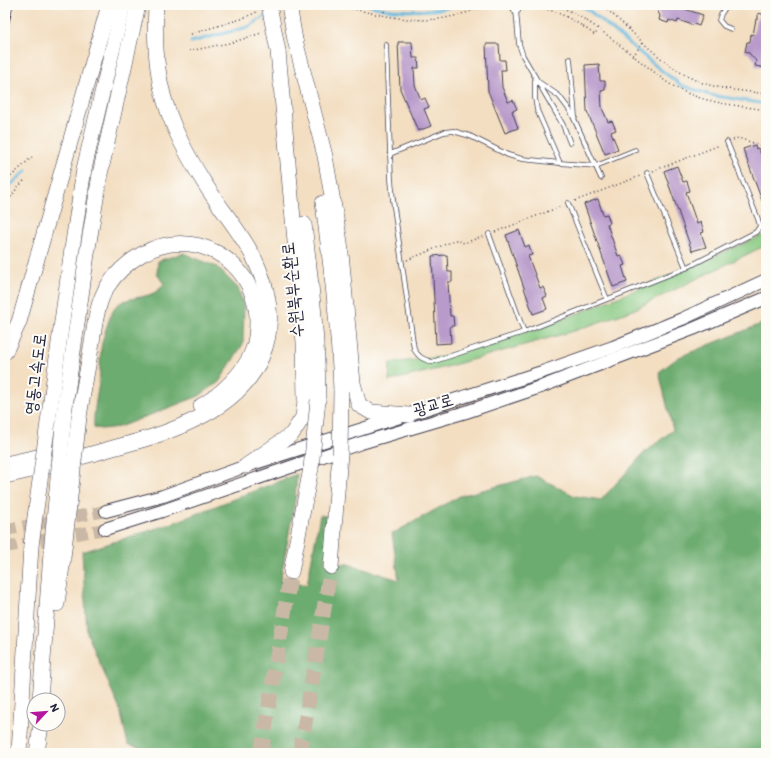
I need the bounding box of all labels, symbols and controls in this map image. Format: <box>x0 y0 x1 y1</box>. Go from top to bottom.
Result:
street label: 수원북부순환로 <box>277 241 307 339</box>
street label: 영동고속도로 <box>20 332 50 416</box>
street label: 광교로 <box>411 389 455 419</box>
north arrow <box>26 692 66 732</box>
text: N <box>47 702 62 714</box>

